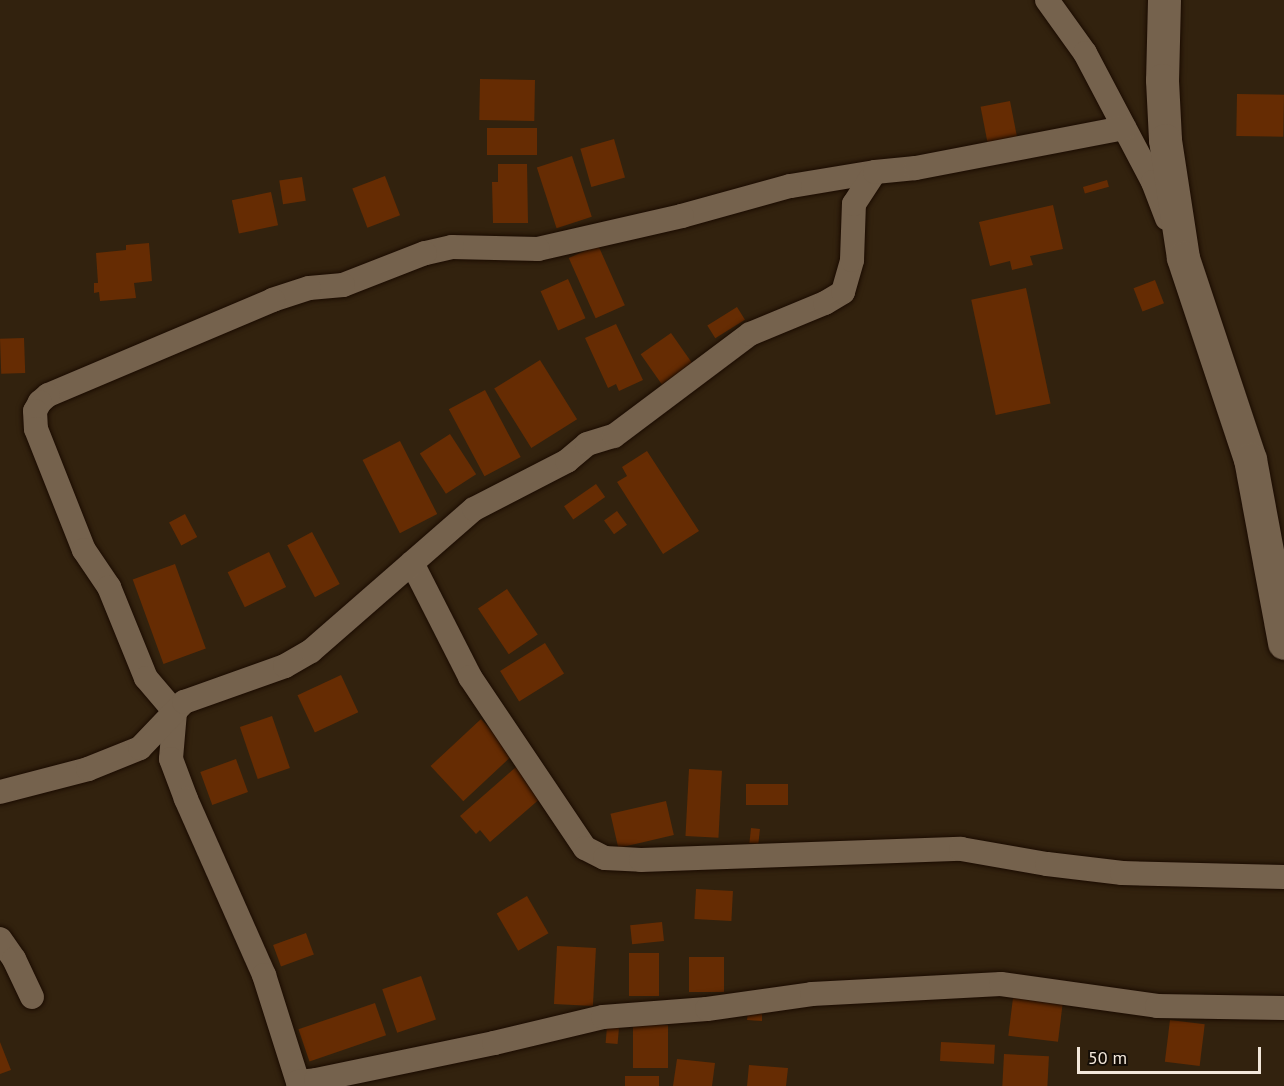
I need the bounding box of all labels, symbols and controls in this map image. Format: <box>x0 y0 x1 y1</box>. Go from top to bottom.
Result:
scale bar <box>1080 1035 1264 1073</box>
text: 50 m <box>1088 1046 1127 1069</box>

